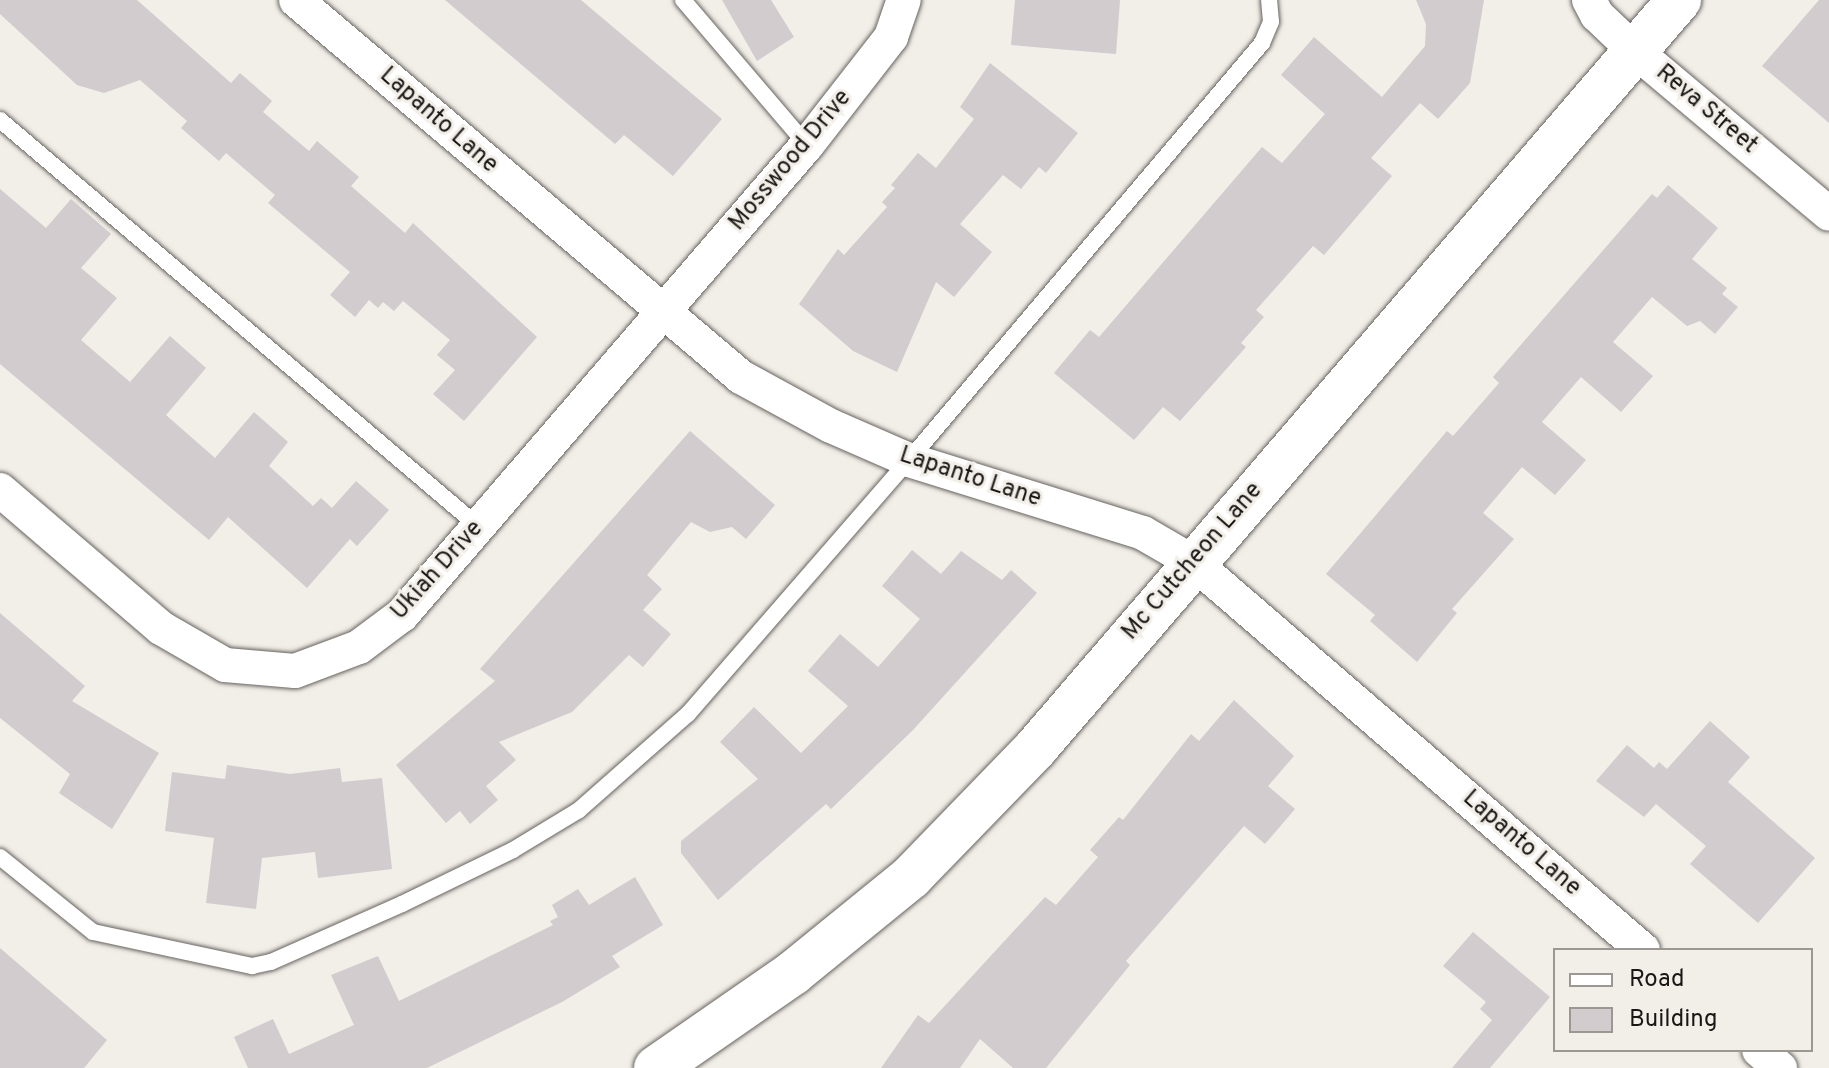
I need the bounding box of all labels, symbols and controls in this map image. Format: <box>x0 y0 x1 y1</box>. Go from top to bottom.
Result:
street label: Reva Street <box>1649 59 1763 161</box>
street label: Lapanto Lane <box>373 62 503 180</box>
street label: Mosswood Drive <box>724 85 858 237</box>
street label: Lapanto Lane <box>895 442 1045 514</box>
street label: Mc Cutcheon Lane <box>1117 477 1269 647</box>
street label: Ukiah Drive <box>386 515 490 627</box>
street label: Lapanto Lane <box>1456 785 1586 903</box>
legend <box>1553 948 1813 1052</box>
text: Road <box>1629 965 1685 995</box>
text: Building <box>1629 1005 1718 1035</box>

